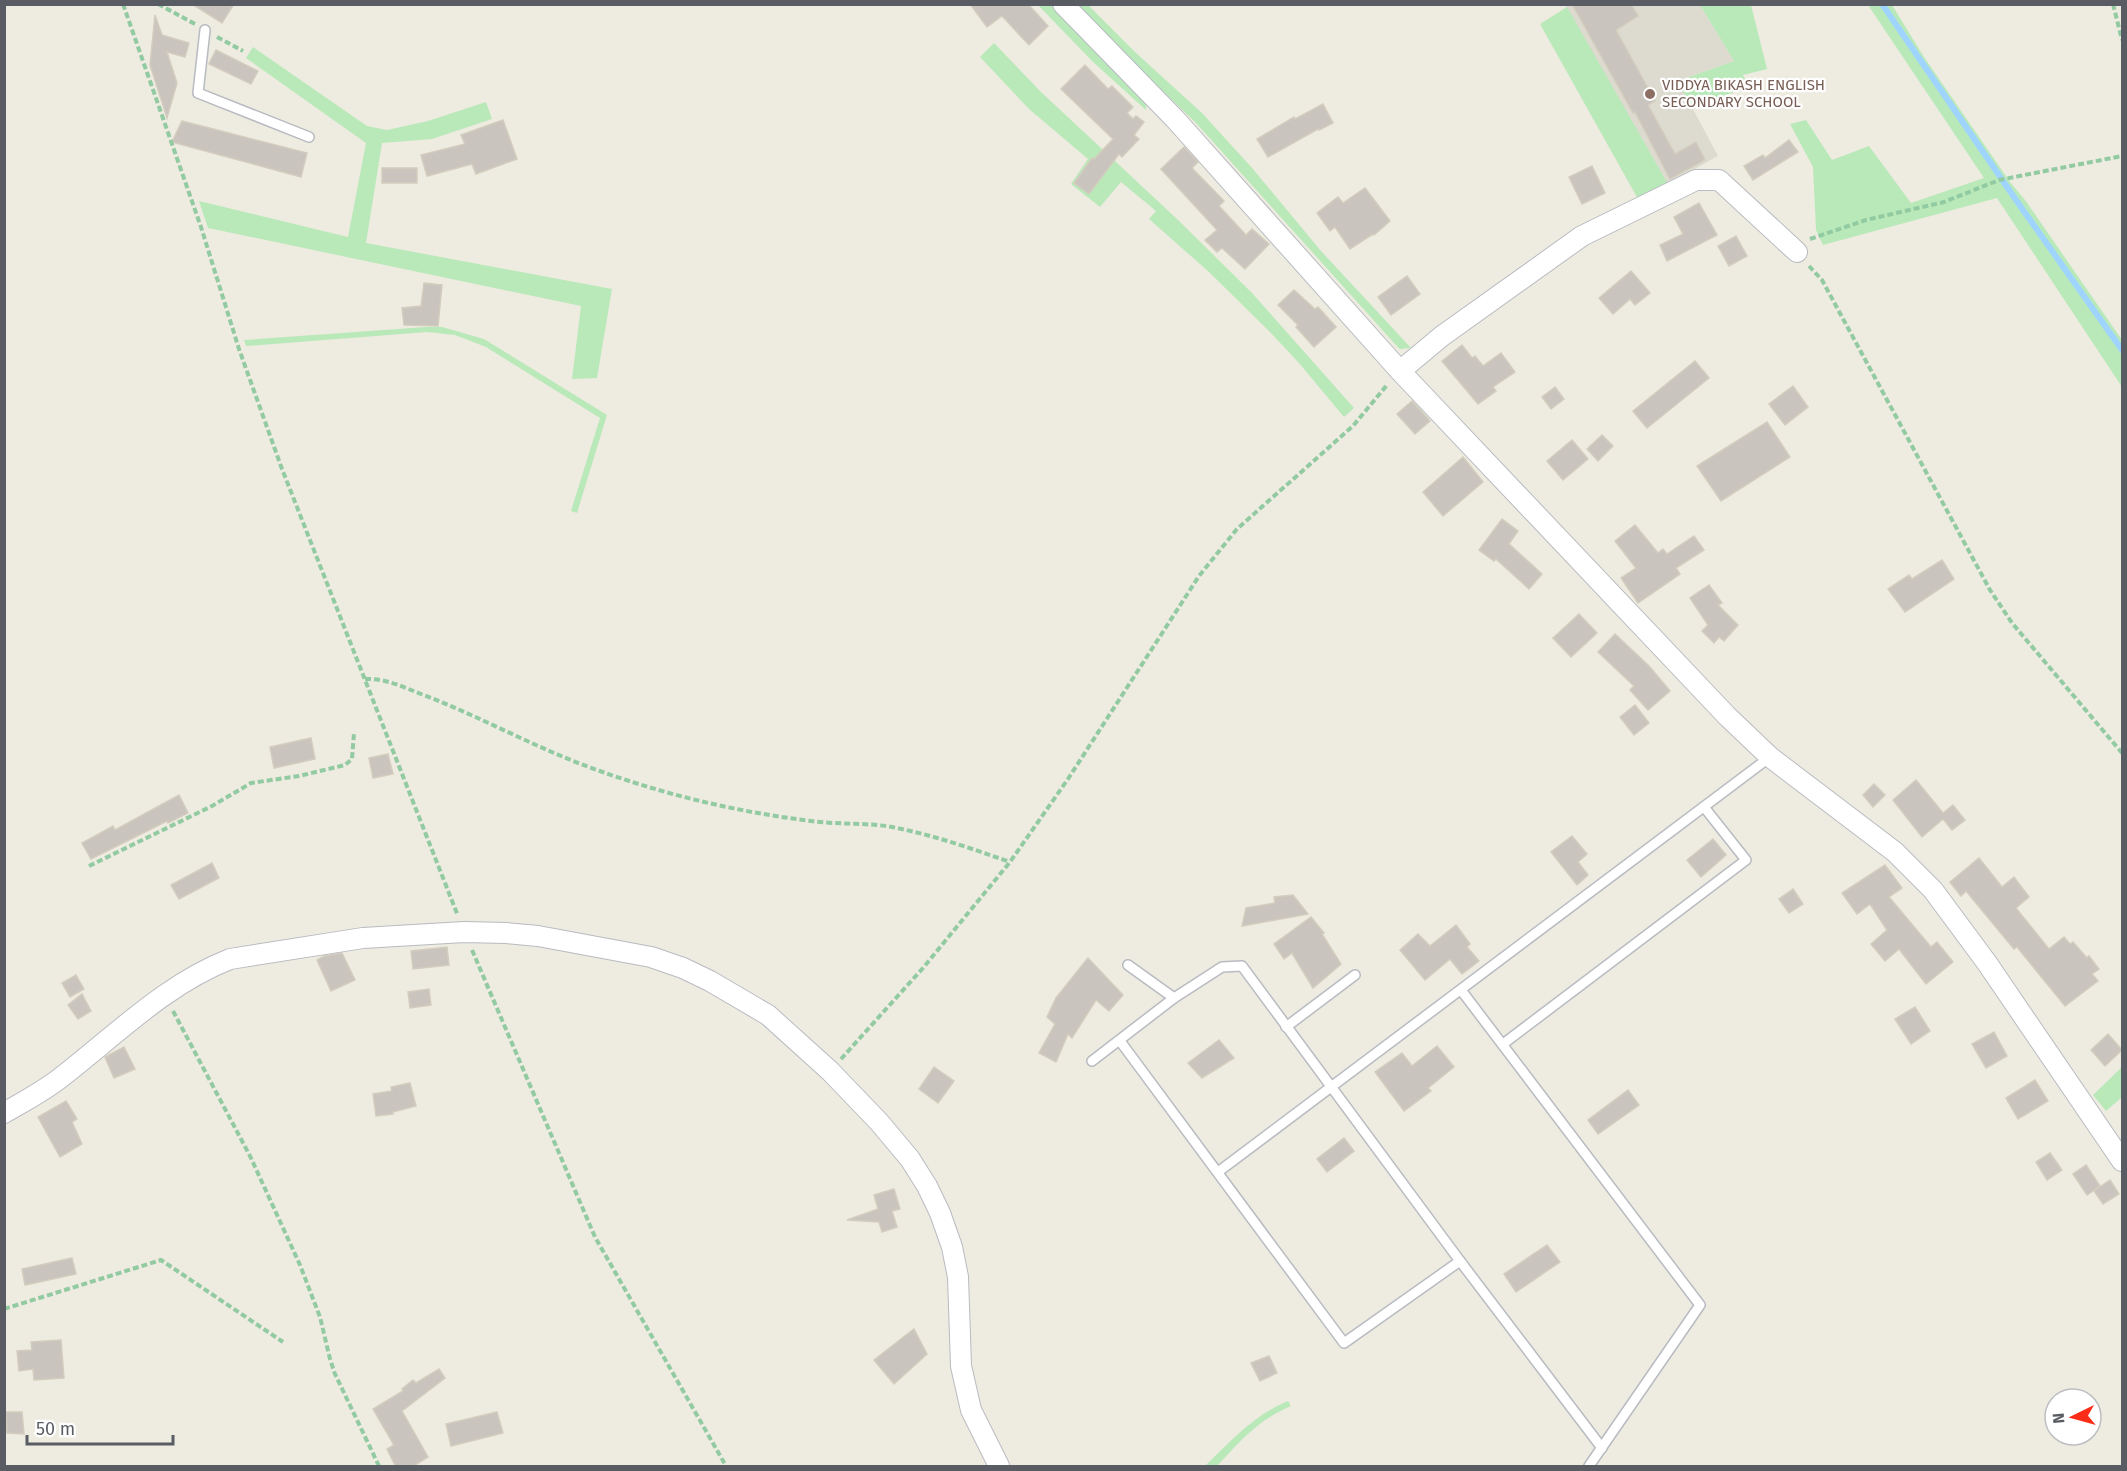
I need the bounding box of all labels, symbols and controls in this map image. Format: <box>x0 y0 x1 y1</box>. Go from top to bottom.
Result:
place label: VIDDYA BIKASH ENGLISH SECONDARY SCHOOL <box>1662 76 1825 111</box>
marker: VIDDYA BIKASH ENGLISH SECONDARY SCHOOL <box>1643 87 1657 101</box>
north arrow <box>2043 1387 2103 1447</box>
scale bar <box>27 1408 172 1446</box>
text: N <box>2049 1412 2068 1424</box>
text: 50 m <box>36 1418 75 1440</box>

